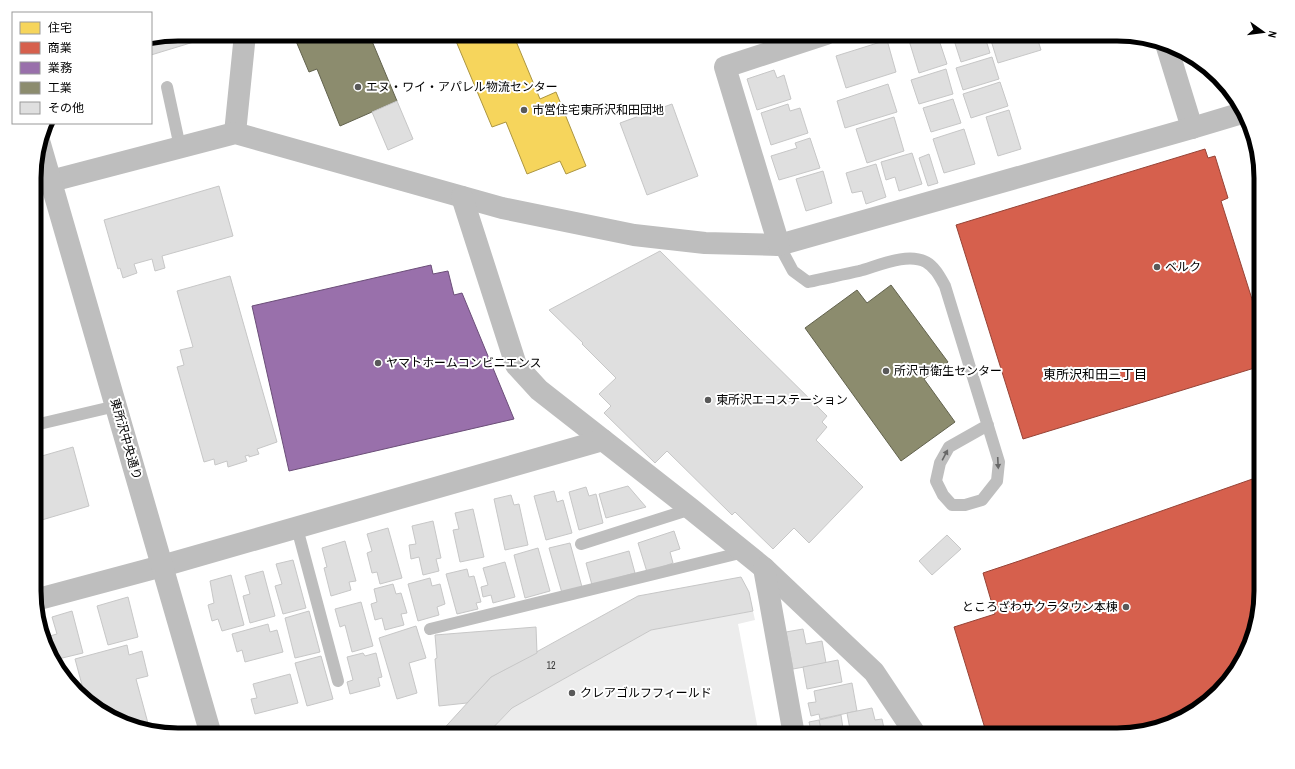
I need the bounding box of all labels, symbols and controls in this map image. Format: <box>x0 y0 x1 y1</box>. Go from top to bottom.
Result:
legend <box>12 12 152 124</box>
north arrow <box>1243 12 1283 52</box>
text: 住宅 <box>48 20 72 36</box>
text: N <box>1265 30 1280 39</box>
text: 商業 <box>48 40 72 56</box>
text: 業務 <box>48 60 72 76</box>
place label: エヌ・ワイ・アパレル物流センター <box>366 79 558 95</box>
text: 工業 <box>48 80 72 96</box>
marker: エヌ・ワイ・アパレル物流センター <box>353 82 363 92</box>
text: その他 <box>48 100 84 116</box>
place label: 市営住宅東所沢和田団地 <box>532 102 664 118</box>
marker: 市営住宅東所沢和田団地 <box>519 105 529 115</box>
place label: ベルク <box>1165 259 1201 275</box>
marker: ベルク <box>1152 262 1162 272</box>
place label: ヤマトホームコンビニエンス <box>386 355 541 371</box>
marker: ヤマトホームコンビニエンス <box>373 358 383 368</box>
place label: 所沢市衛生センター <box>894 363 1002 379</box>
marker: 所沢市衛生センター <box>881 366 891 376</box>
district label: 東所沢和田三丁目 <box>1043 366 1147 383</box>
place label: 東所沢エコステーション <box>716 392 848 408</box>
marker: 東所沢エコステーション <box>703 395 713 405</box>
street label: 東所沢中央通り <box>107 396 145 482</box>
one-way arrow <box>941 449 948 460</box>
one-way arrow <box>995 457 1001 470</box>
place label: ところざわサクラタウン本棟 <box>962 599 1118 615</box>
marker: ところざわサクラタウン本棟 <box>1121 602 1131 612</box>
house number: 12 <box>546 659 556 672</box>
place label: クレアゴルフフィールド <box>580 685 712 701</box>
marker: クレアゴルフフィールド <box>567 688 577 698</box>

